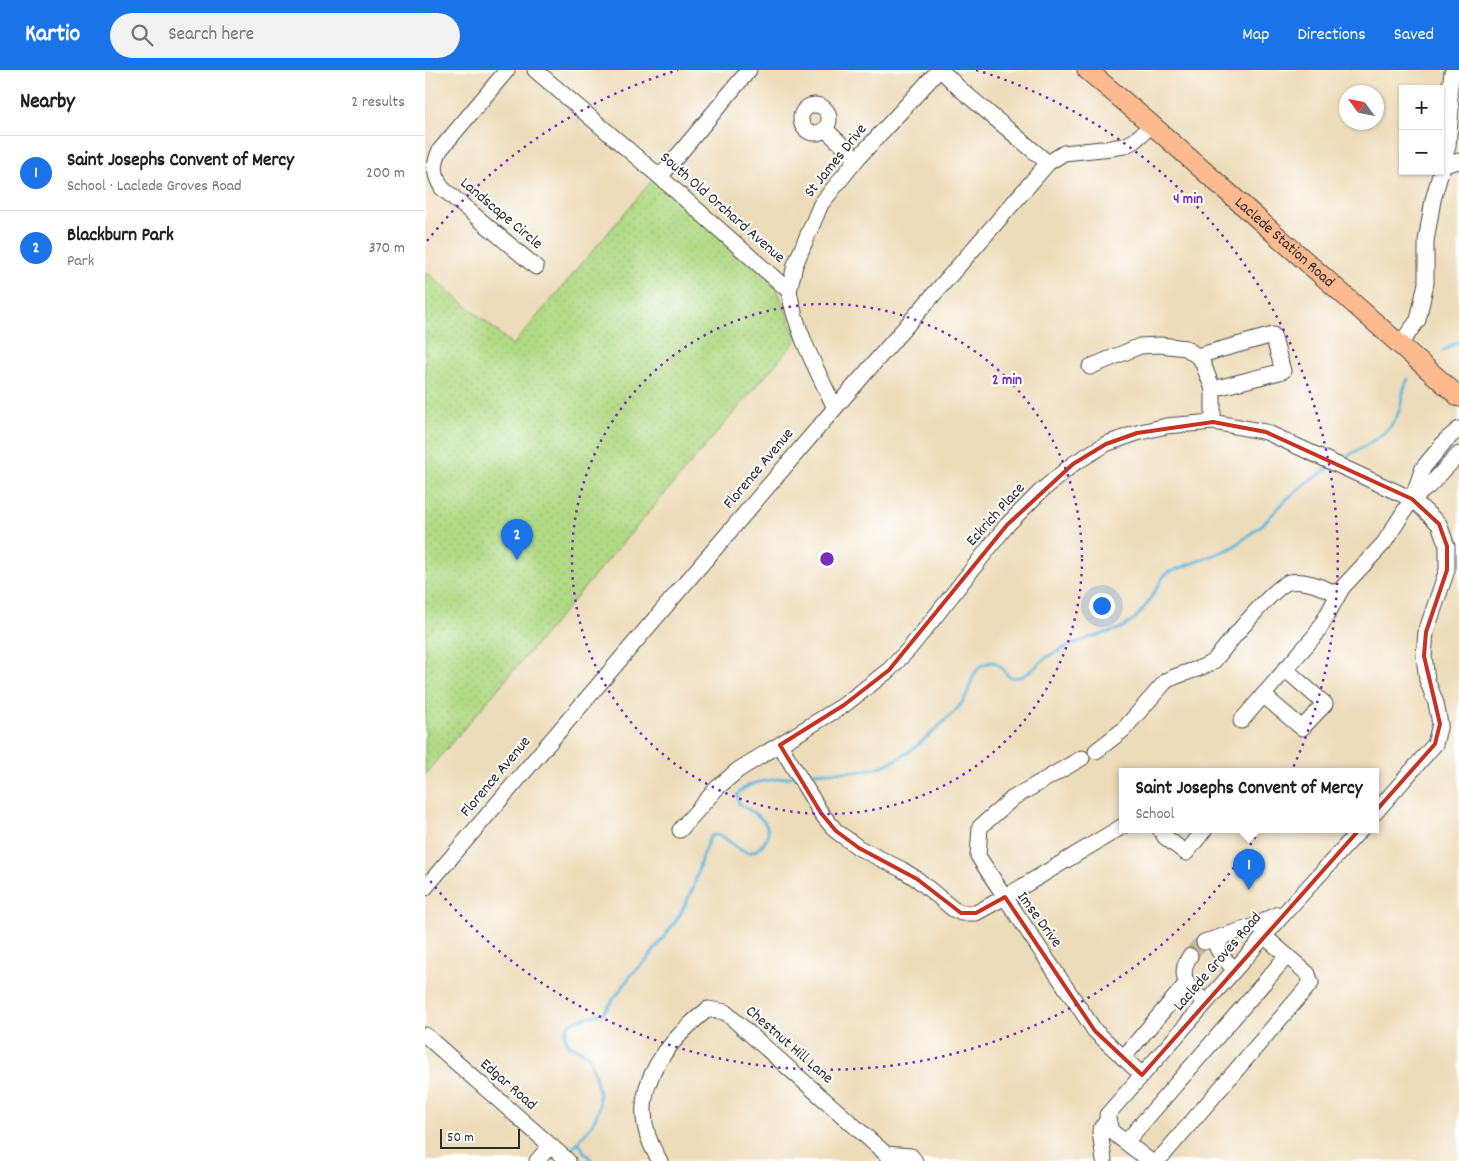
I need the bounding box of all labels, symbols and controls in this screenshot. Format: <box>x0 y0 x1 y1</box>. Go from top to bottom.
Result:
search box <box>110 13 460 58</box>
text: Kartio <box>25 18 80 52</box>
icon: search <box>128 21 156 49</box>
text: Search here <box>168 22 254 49</box>
text: Map <box>1242 23 1269 48</box>
text: Directions <box>1297 23 1366 48</box>
text: Saved <box>1394 23 1434 48</box>
north arrow <box>1339 85 1384 130</box>
map controls <box>1399 85 1444 175</box>
button: + <box>1399 85 1444 130</box>
text: Nearby <box>20 88 75 118</box>
text: 2 results <box>351 91 405 114</box>
street label: St James Drive <box>799 119 873 203</box>
button: − <box>1399 130 1444 175</box>
street label: South Old Orchard Avenue <box>654 147 790 269</box>
text: Saint Josephs Convent of Mercy <box>67 148 294 175</box>
text: 1 <box>34 162 38 185</box>
text: 200 m <box>366 162 405 185</box>
street label: Landscape Circle <box>455 172 547 256</box>
text: School · Laclede Groves Road <box>67 175 242 198</box>
text: 4 min <box>1173 189 1203 211</box>
street label: Laclede Station Road <box>1229 192 1340 293</box>
text: Blackburn Park <box>67 223 174 250</box>
text: 2 <box>33 237 40 260</box>
text: 370 m <box>368 237 405 260</box>
text: Park <box>67 250 94 273</box>
text: 2 min <box>992 370 1022 392</box>
street label: Florence Avenue <box>718 424 800 514</box>
street label: Eckrich Place <box>961 478 1031 552</box>
pin: 2 <box>501 519 533 560</box>
centre of rings <box>818 550 836 568</box>
your location <box>1089 593 1115 619</box>
street label: Florence Avenue <box>455 732 537 822</box>
popup <box>1119 768 1379 833</box>
text: Saint Josephs Convent of Mercy <box>1136 776 1362 803</box>
text: School <box>1136 803 1174 826</box>
pin: 1 <box>1233 849 1265 890</box>
street label: Imse Drive <box>1011 887 1067 953</box>
street label: Laclede Groves Road <box>1168 907 1268 1017</box>
street label: Chestnut Hill Lane <box>740 1000 838 1090</box>
street label: Edgar Road <box>474 1054 542 1116</box>
scale bar <box>440 1126 520 1149</box>
text: 50 m <box>447 1128 474 1148</box>

